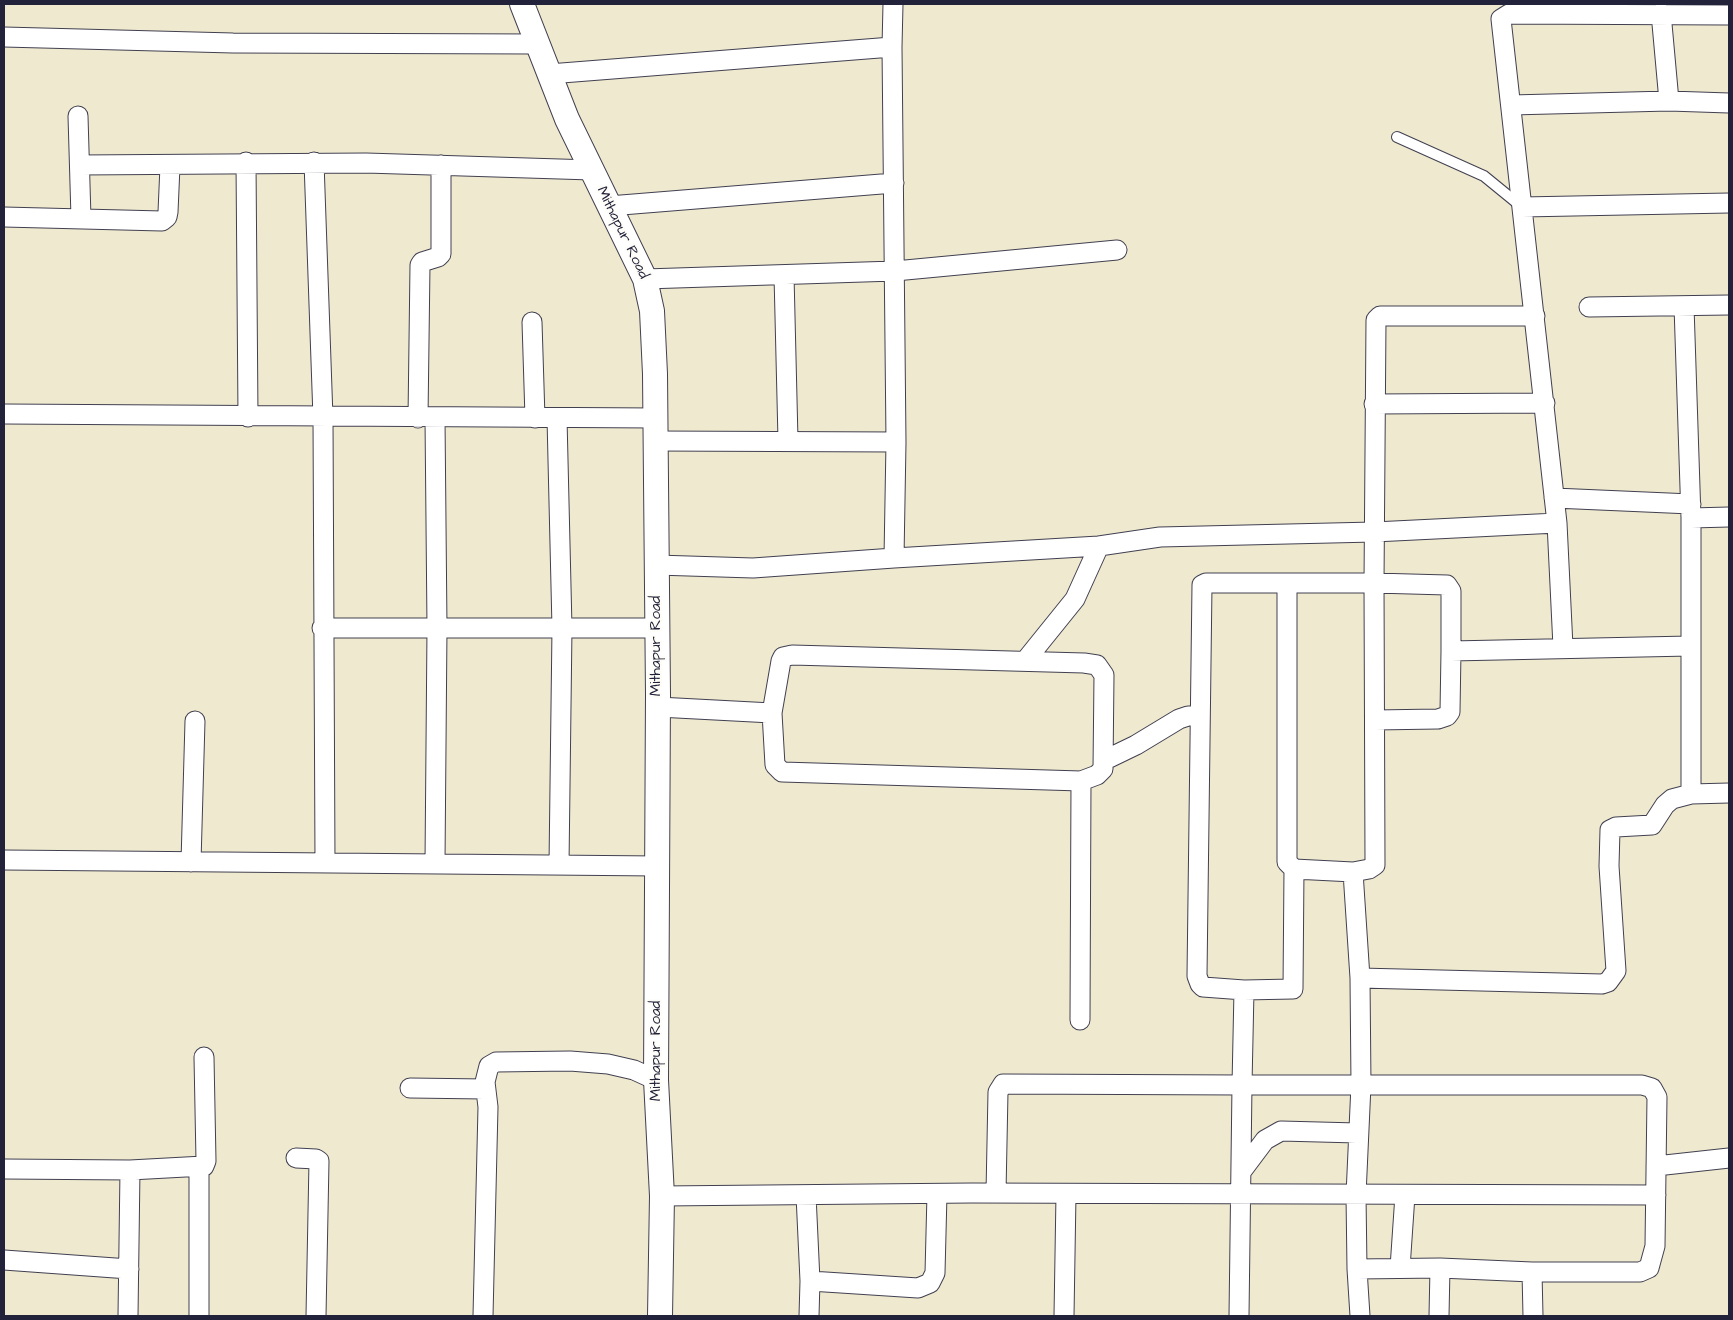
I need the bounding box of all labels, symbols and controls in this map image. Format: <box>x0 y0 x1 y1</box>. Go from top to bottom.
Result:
street label: Mithapur Road <box>592 184 652 282</box>
street label: Mithapur Road <box>648 596 666 696</box>
street label: Mithapur Road <box>648 1001 666 1101</box>

